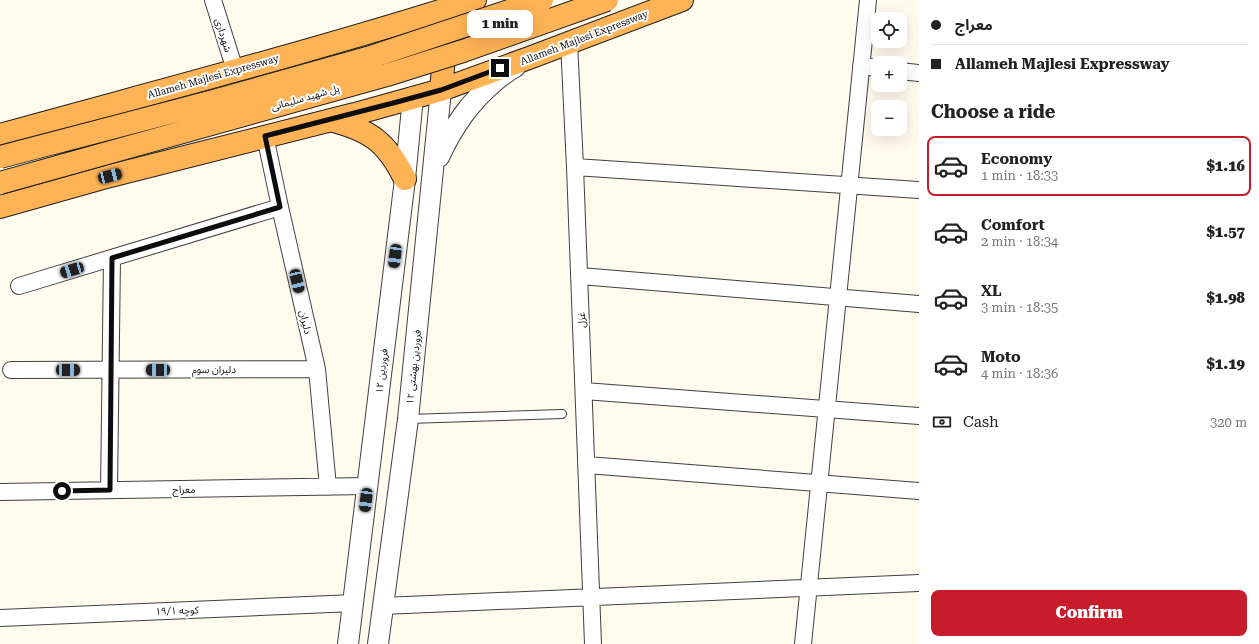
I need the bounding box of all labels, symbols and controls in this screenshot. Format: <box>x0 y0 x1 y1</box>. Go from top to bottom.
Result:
street label: Allameh Majlesi Expressway <box>519 8 650 67</box>
callout: 1 min <box>467 10 533 38</box>
map controls <box>871 12 907 136</box>
button: locate <box>871 12 907 48</box>
text: 1 min <box>482 16 518 31</box>
text: معراج <box>955 16 993 34</box>
street label: شهرداری <box>212 17 234 54</box>
street label: Allameh Majlesi Expressway <box>146 52 280 101</box>
text: Allameh Majlesi Expressway <box>955 55 1170 73</box>
button: + <box>871 56 907 92</box>
route end <box>491 59 509 77</box>
street label: پل شهید سلیمانی <box>270 82 341 114</box>
button: − <box>871 100 907 136</box>
text: Choose a ride <box>931 101 1055 122</box>
icon: car <box>933 148 969 184</box>
text: Economy <box>981 150 1052 168</box>
text: $1.16 <box>1206 157 1245 175</box>
car <box>97 167 123 185</box>
text: 1 min · 18:33 <box>981 168 1058 183</box>
icon: car <box>933 214 969 250</box>
text: Comfort <box>981 216 1045 234</box>
text: $1.57 <box>1206 223 1245 241</box>
text: 2 min · 18:34 <box>981 234 1058 249</box>
car <box>388 243 402 269</box>
car <box>59 261 85 279</box>
car <box>288 268 306 294</box>
icon: car <box>933 280 969 316</box>
text: XL <box>981 282 1002 300</box>
text: $1.98 <box>1206 289 1245 307</box>
text: 3 min · 18:35 <box>981 300 1058 315</box>
street label: دلیران <box>296 309 314 336</box>
street label: غزل <box>576 312 588 328</box>
street label: ۱۲ فروردین بهشتی <box>404 329 424 405</box>
icon: car <box>933 346 969 382</box>
street label: ۱۲ فروردین <box>373 347 391 394</box>
text: Moto <box>981 348 1021 366</box>
text: $1.19 <box>1206 355 1245 373</box>
car <box>56 364 80 376</box>
car <box>146 364 170 376</box>
street label: دلیران سوم <box>192 364 236 378</box>
text: 4 min · 18:36 <box>981 366 1058 381</box>
icon: cash <box>931 411 953 433</box>
text: Cash <box>963 413 999 431</box>
text: 320 m <box>1210 415 1247 430</box>
route start <box>53 482 71 500</box>
street label: معراج <box>172 484 196 497</box>
car <box>359 487 373 513</box>
button: Confirm <box>931 590 1247 636</box>
street label: کوچه ۱۹/۱ <box>155 604 200 618</box>

